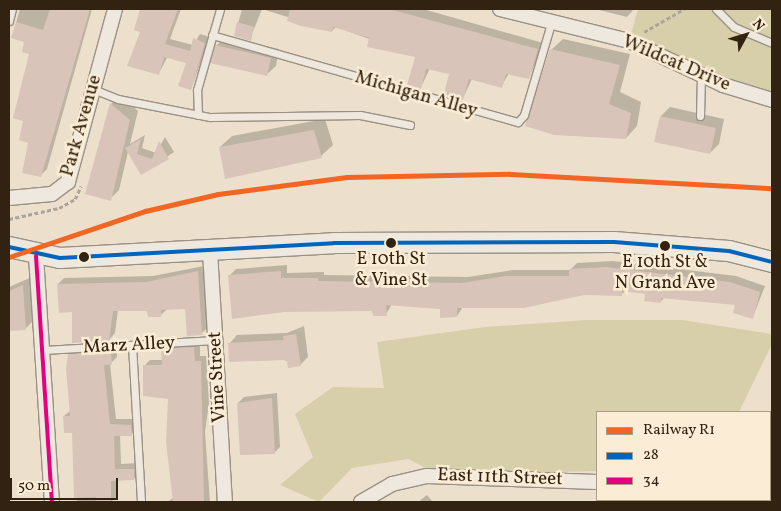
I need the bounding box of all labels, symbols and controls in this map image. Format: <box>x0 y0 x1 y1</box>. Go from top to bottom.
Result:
north arrow <box>721 10 771 60</box>
text: N <box>747 15 769 35</box>
street label: Wildcat Drive <box>619 31 733 97</box>
street label: Michigan Alley <box>352 67 480 123</box>
street label: Park Avenue <box>57 73 107 179</box>
marker: E 10th St & Vine St <box>386 238 396 248</box>
marker: E 10th St & N Grand Ave <box>660 241 670 251</box>
place label: E 10th St & Vine St <box>355 250 427 292</box>
unlabelled marker <box>79 252 89 262</box>
place label: E 10th St & N Grand Ave <box>615 253 715 296</box>
street label: Vine Street <box>204 331 232 423</box>
street label: Marz Alley <box>82 332 176 360</box>
legend <box>596 411 771 501</box>
text: Railway R1 <box>643 420 715 441</box>
text: 28 <box>643 445 659 466</box>
street label: East 11th Street <box>437 464 563 492</box>
scale bar <box>12 468 120 500</box>
text: 34 <box>643 470 660 491</box>
text: 50 m <box>18 476 50 497</box>

